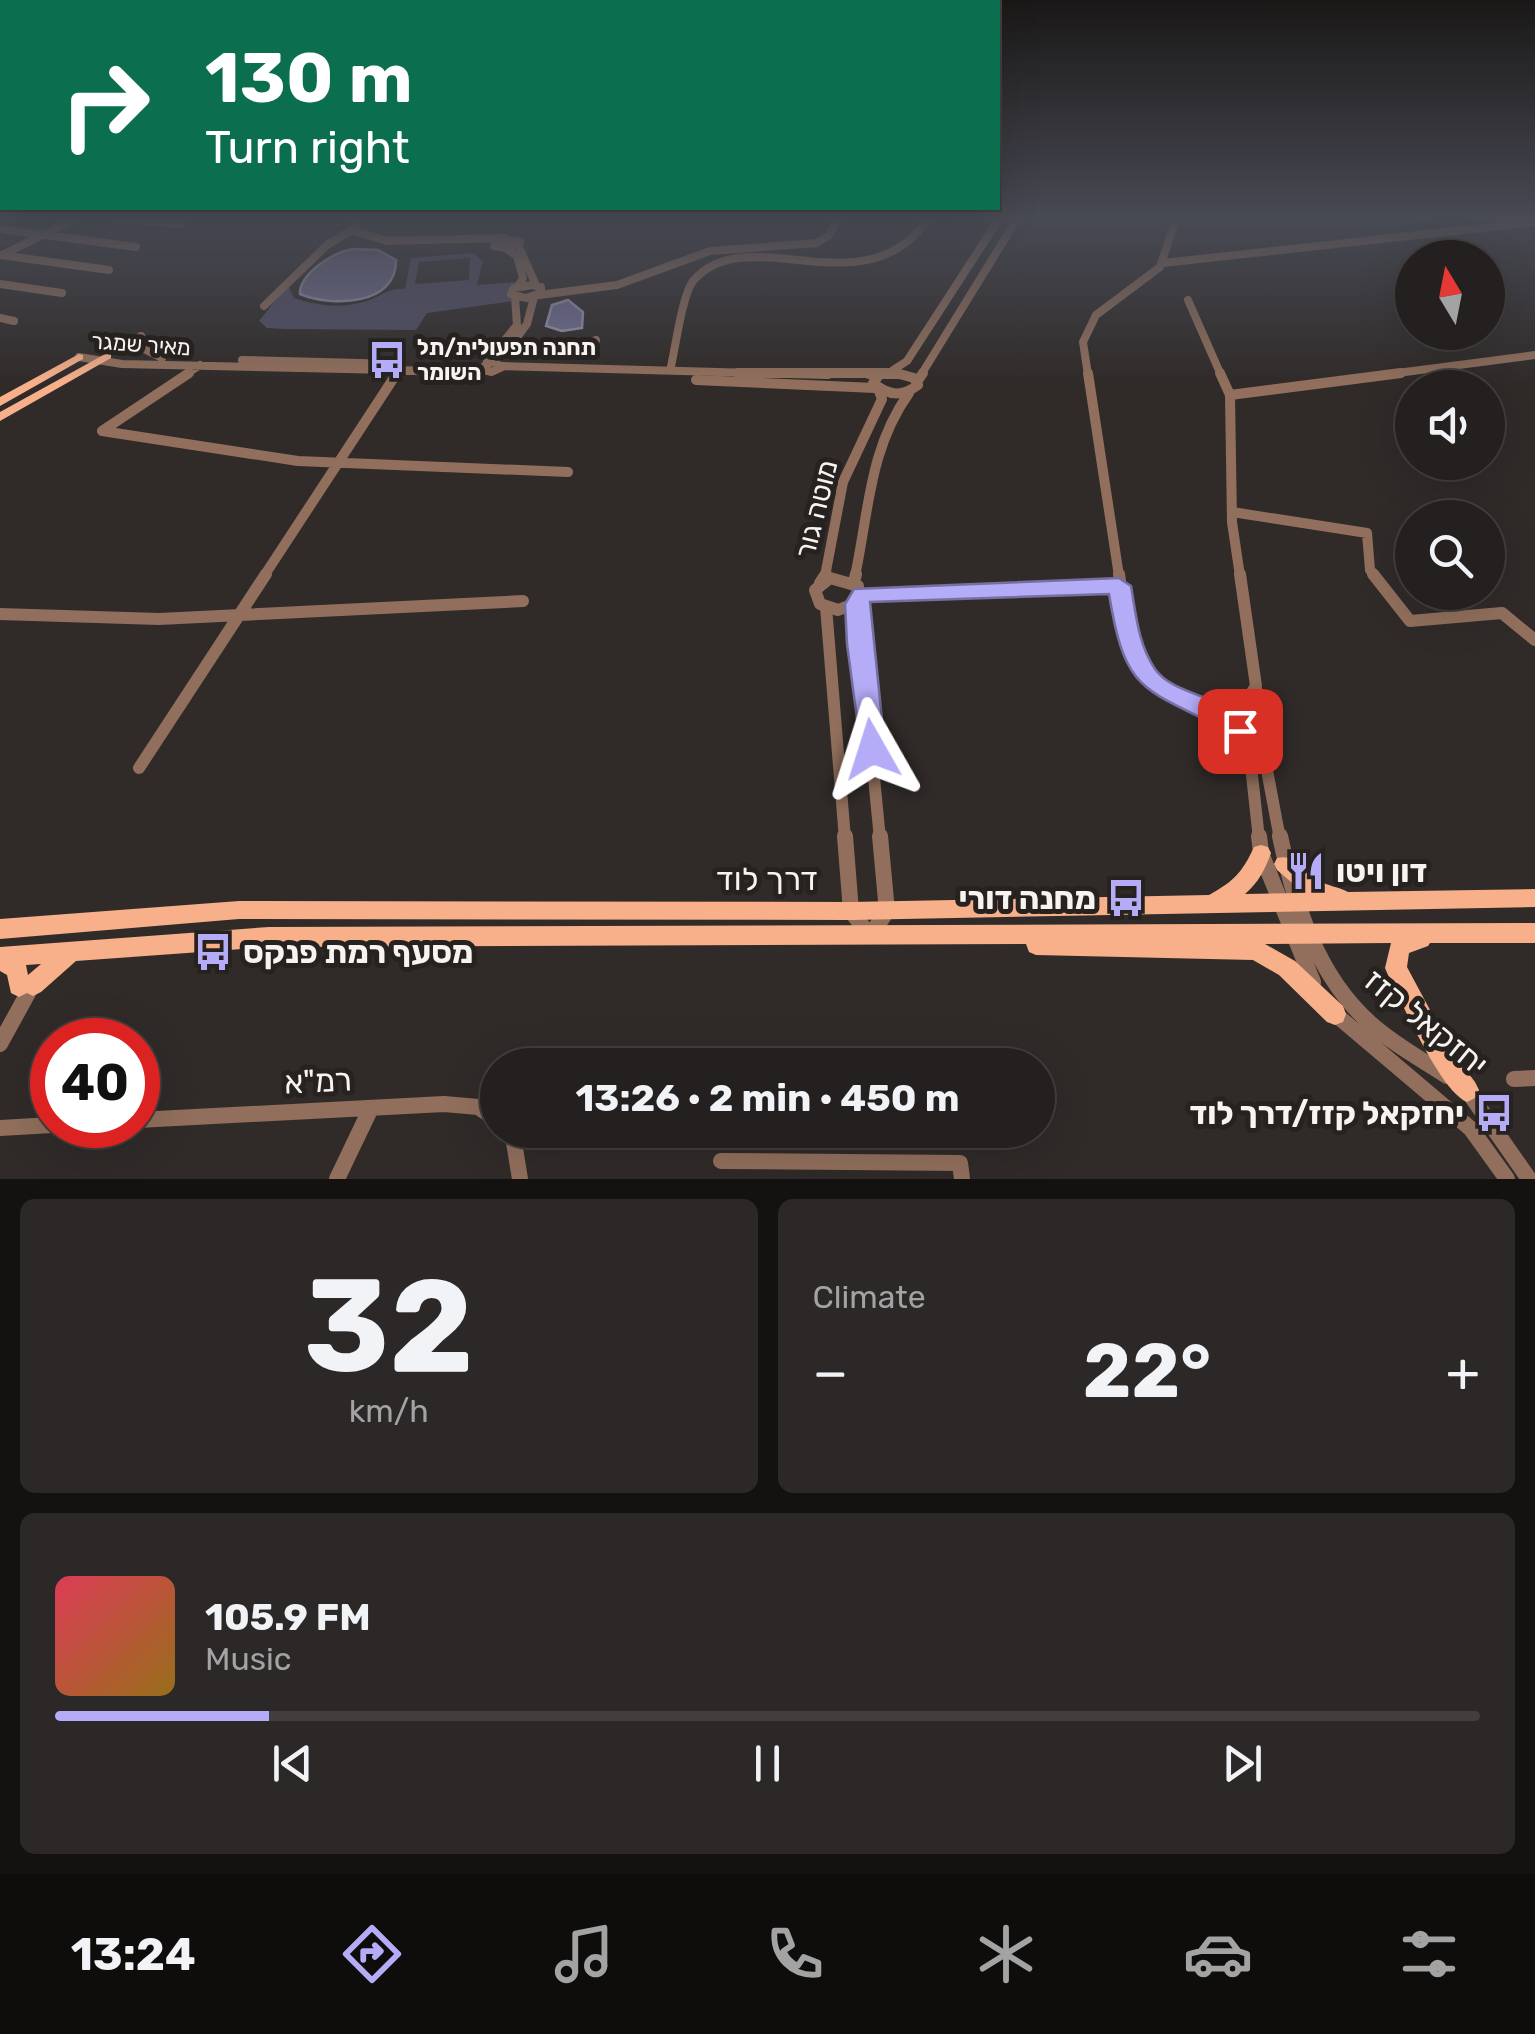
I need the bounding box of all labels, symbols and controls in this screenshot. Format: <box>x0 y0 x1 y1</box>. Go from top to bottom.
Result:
text: 130 m <box>205 37 413 120</box>
icon: right <box>40 40 170 170</box>
text: Turn right <box>205 121 409 174</box>
north arrow <box>1395 240 1505 350</box>
map controls <box>1395 240 1505 610</box>
street label: מאיר שמגר <box>90 328 192 361</box>
place label: תחנה תפעולית/תל השומר <box>417 334 596 386</box>
bus stop icon: תחנה תפעולית/תל השומר <box>366 339 408 381</box>
button: sound <box>1395 370 1505 480</box>
street label: מוטה גור <box>788 457 845 562</box>
button: search <box>1395 500 1505 610</box>
pin <box>1198 689 1283 774</box>
position arrow <box>820 697 924 801</box>
icon: arrive <box>1213 704 1268 759</box>
restaurant icon: דון ויטו <box>1285 850 1327 892</box>
place label: דון ויטו <box>1336 852 1427 890</box>
street label: דרך לוד <box>716 860 818 898</box>
bus stop icon: מחנה דורי <box>1105 877 1147 919</box>
place label: מחנה דורי <box>958 879 1096 917</box>
bus stop icon: מסעף רמת פנקס <box>192 931 234 973</box>
place label: מסעף רמת פנקס <box>243 933 473 971</box>
street label: יחזקאל קזז <box>1357 961 1495 1083</box>
speed limit sign: 40 <box>30 1018 160 1148</box>
street label: רמ"א <box>283 1060 353 1102</box>
text: 13:26 · 2 min · 450 m <box>575 1075 960 1121</box>
bus stop icon: יחזקאל קזז/דרך לוד <box>1473 1092 1515 1134</box>
place label: יחזקאל קזז/דרך לוד <box>1189 1094 1464 1132</box>
text: 32 <box>304 1249 474 1404</box>
text: Climate <box>813 1278 926 1316</box>
text: 22° <box>1083 1327 1211 1416</box>
text: − <box>813 1340 848 1405</box>
text: + <box>1446 1340 1480 1405</box>
text: km/h <box>349 1392 429 1430</box>
text: 105.9 FM <box>205 1594 371 1640</box>
text: Music <box>205 1640 291 1678</box>
icon: previous <box>265 1736 320 1791</box>
icon: pause <box>740 1736 795 1791</box>
icon: next <box>1215 1736 1270 1791</box>
icon: directions <box>337 1919 407 1989</box>
icon: music <box>549 1919 619 1989</box>
icon: phone <box>760 1919 830 1989</box>
icon: climate <box>971 1919 1041 1989</box>
icon: car <box>1183 1919 1253 1989</box>
icon: filters <box>1394 1919 1464 1989</box>
text: 13:24 <box>71 1928 196 1981</box>

